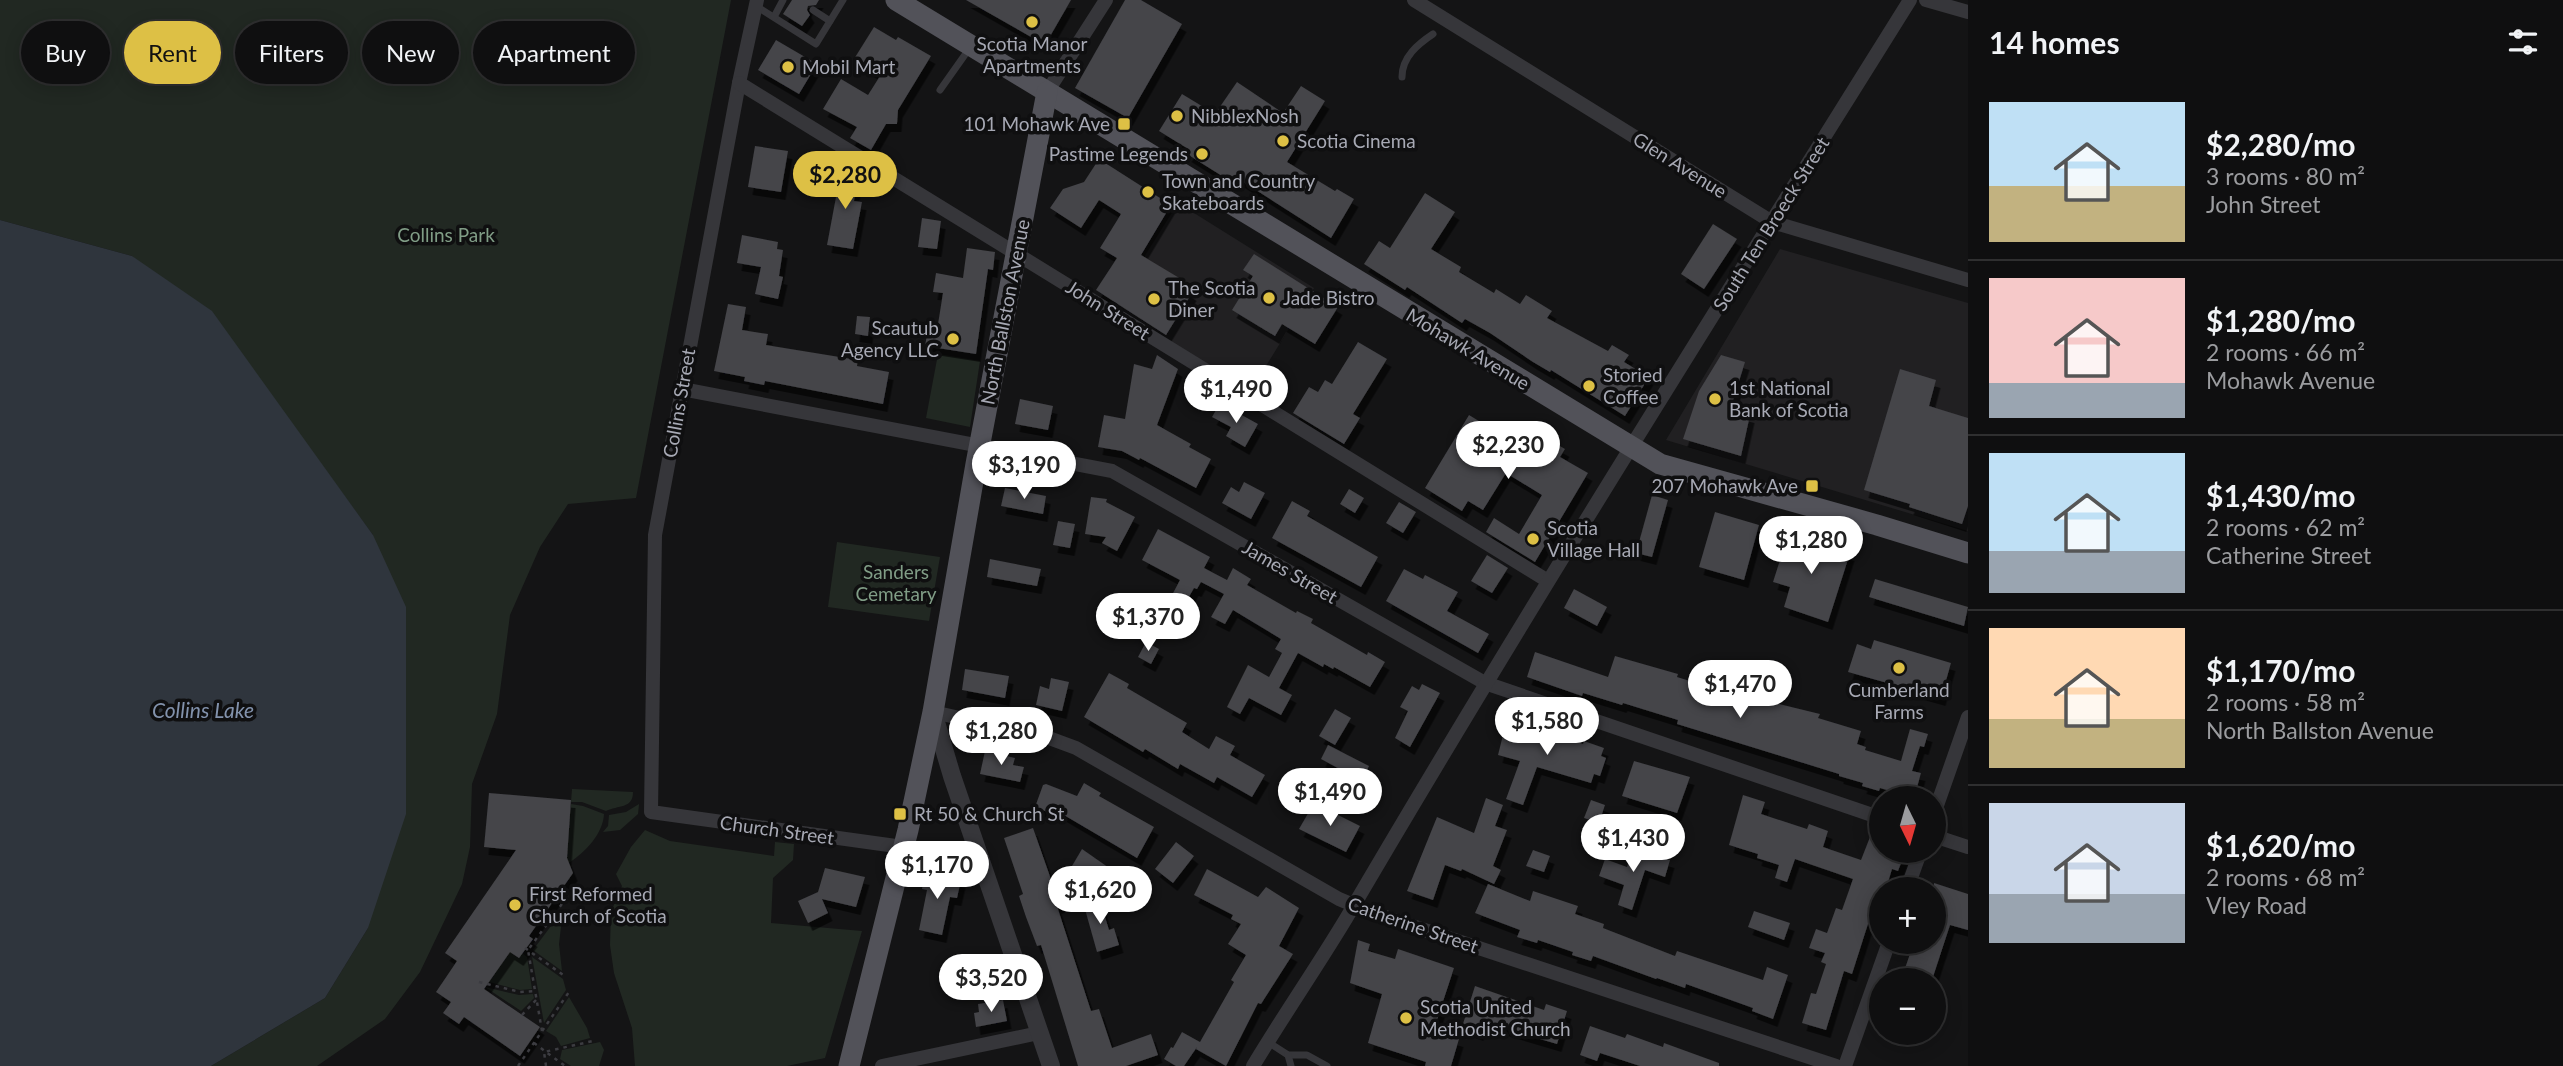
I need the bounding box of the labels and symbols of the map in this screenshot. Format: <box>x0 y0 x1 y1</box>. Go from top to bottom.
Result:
marker: Scotia Manor Apartments <box>1024 14 1040 30</box>
place label: Scotia Manor Apartments <box>977 32 1088 77</box>
place label: Mobil Mart <box>802 55 895 78</box>
marker: Mobil Mart <box>780 59 796 75</box>
place label: NibblexNosh <box>1191 104 1299 127</box>
marker: NibblexNosh <box>1169 108 1185 124</box>
place label: 101 Mohawk Ave <box>963 112 1110 135</box>
marker: 101 Mohawk Ave <box>1116 116 1132 132</box>
street label: Glen Avenue <box>1629 127 1731 202</box>
place label: Scotia Cinema <box>1297 129 1416 152</box>
street label: South Ten Broeck Street <box>1708 132 1834 315</box>
marker: Scotia Cinema <box>1275 133 1291 149</box>
place label: Pastime Legends <box>1049 142 1188 165</box>
marker: Pastime Legends <box>1194 146 1210 162</box>
pin: $2,280 <box>788 152 902 211</box>
place label: Town and Country Skateboards <box>1162 169 1316 214</box>
marker: Town and Country Skateboards <box>1140 184 1156 200</box>
street label: North Ballston Avenue <box>975 217 1034 406</box>
park label: Collins Park <box>397 223 495 246</box>
street label: John Street <box>1062 275 1155 344</box>
place label: The Scotia Diner <box>1168 276 1255 321</box>
place label: Jade Bistro <box>1283 286 1375 309</box>
marker: Jade Bistro <box>1261 290 1277 306</box>
marker: The Scotia Diner <box>1146 291 1162 307</box>
street label: Mohawk Avenue <box>1402 303 1534 394</box>
place label: Scautub Agency LLC <box>841 316 939 361</box>
marker: Scautub Agency LLC <box>945 331 961 347</box>
street label: Collins Street <box>658 346 699 459</box>
place label: Storied Coffee <box>1603 363 1663 408</box>
pin: $1,490 <box>1179 366 1293 425</box>
place label: 1st National Bank of Scotia <box>1729 376 1848 421</box>
marker: Storied Coffee <box>1581 378 1597 394</box>
marker: 1st National Bank of Scotia <box>1707 391 1723 407</box>
pin: $2,230 <box>1451 421 1565 481</box>
pin: $3,190 <box>967 442 1081 501</box>
place label: 207 Mohawk Ave <box>1651 474 1798 497</box>
marker: 207 Mohawk Ave <box>1804 478 1820 494</box>
place label: Scotia Village Hall <box>1547 516 1640 561</box>
pin: $1,280 <box>1754 516 1868 576</box>
marker: Scotia Village Hall <box>1525 531 1541 547</box>
street label: James Street <box>1239 535 1342 608</box>
park label: Sanders Cemetary <box>855 560 937 605</box>
pin: $1,370 <box>1091 594 1205 653</box>
pin: $1,470 <box>1683 660 1797 720</box>
marker: Cumberland Farms <box>1891 660 1907 676</box>
place label: Cumberland Farms <box>1848 678 1950 723</box>
water label: Collins Lake <box>152 697 254 722</box>
pin: $1,580 <box>1490 698 1604 757</box>
pin: $1,280 <box>944 708 1058 767</box>
pin: $1,490 <box>1273 768 1387 828</box>
north arrow <box>1869 786 1946 863</box>
place label: Rt 50 & Church St <box>914 802 1064 825</box>
marker: Rt 50 & Church St <box>892 806 908 822</box>
street label: Church Street <box>719 810 836 849</box>
pin: $1,430 <box>1576 814 1690 874</box>
pin: $1,170 <box>880 842 994 901</box>
pin: $1,620 <box>1043 866 1157 926</box>
place label: First Reformed Church of Scotia <box>529 882 667 927</box>
street label: Catherine Street <box>1345 891 1482 958</box>
marker: First Reformed Church of Scotia <box>507 897 523 913</box>
pin: $3,520 <box>934 954 1048 1014</box>
place label: Scotia United Methodist Church <box>1420 995 1571 1040</box>
marker: Scotia United Methodist Church <box>1398 1010 1414 1026</box>

